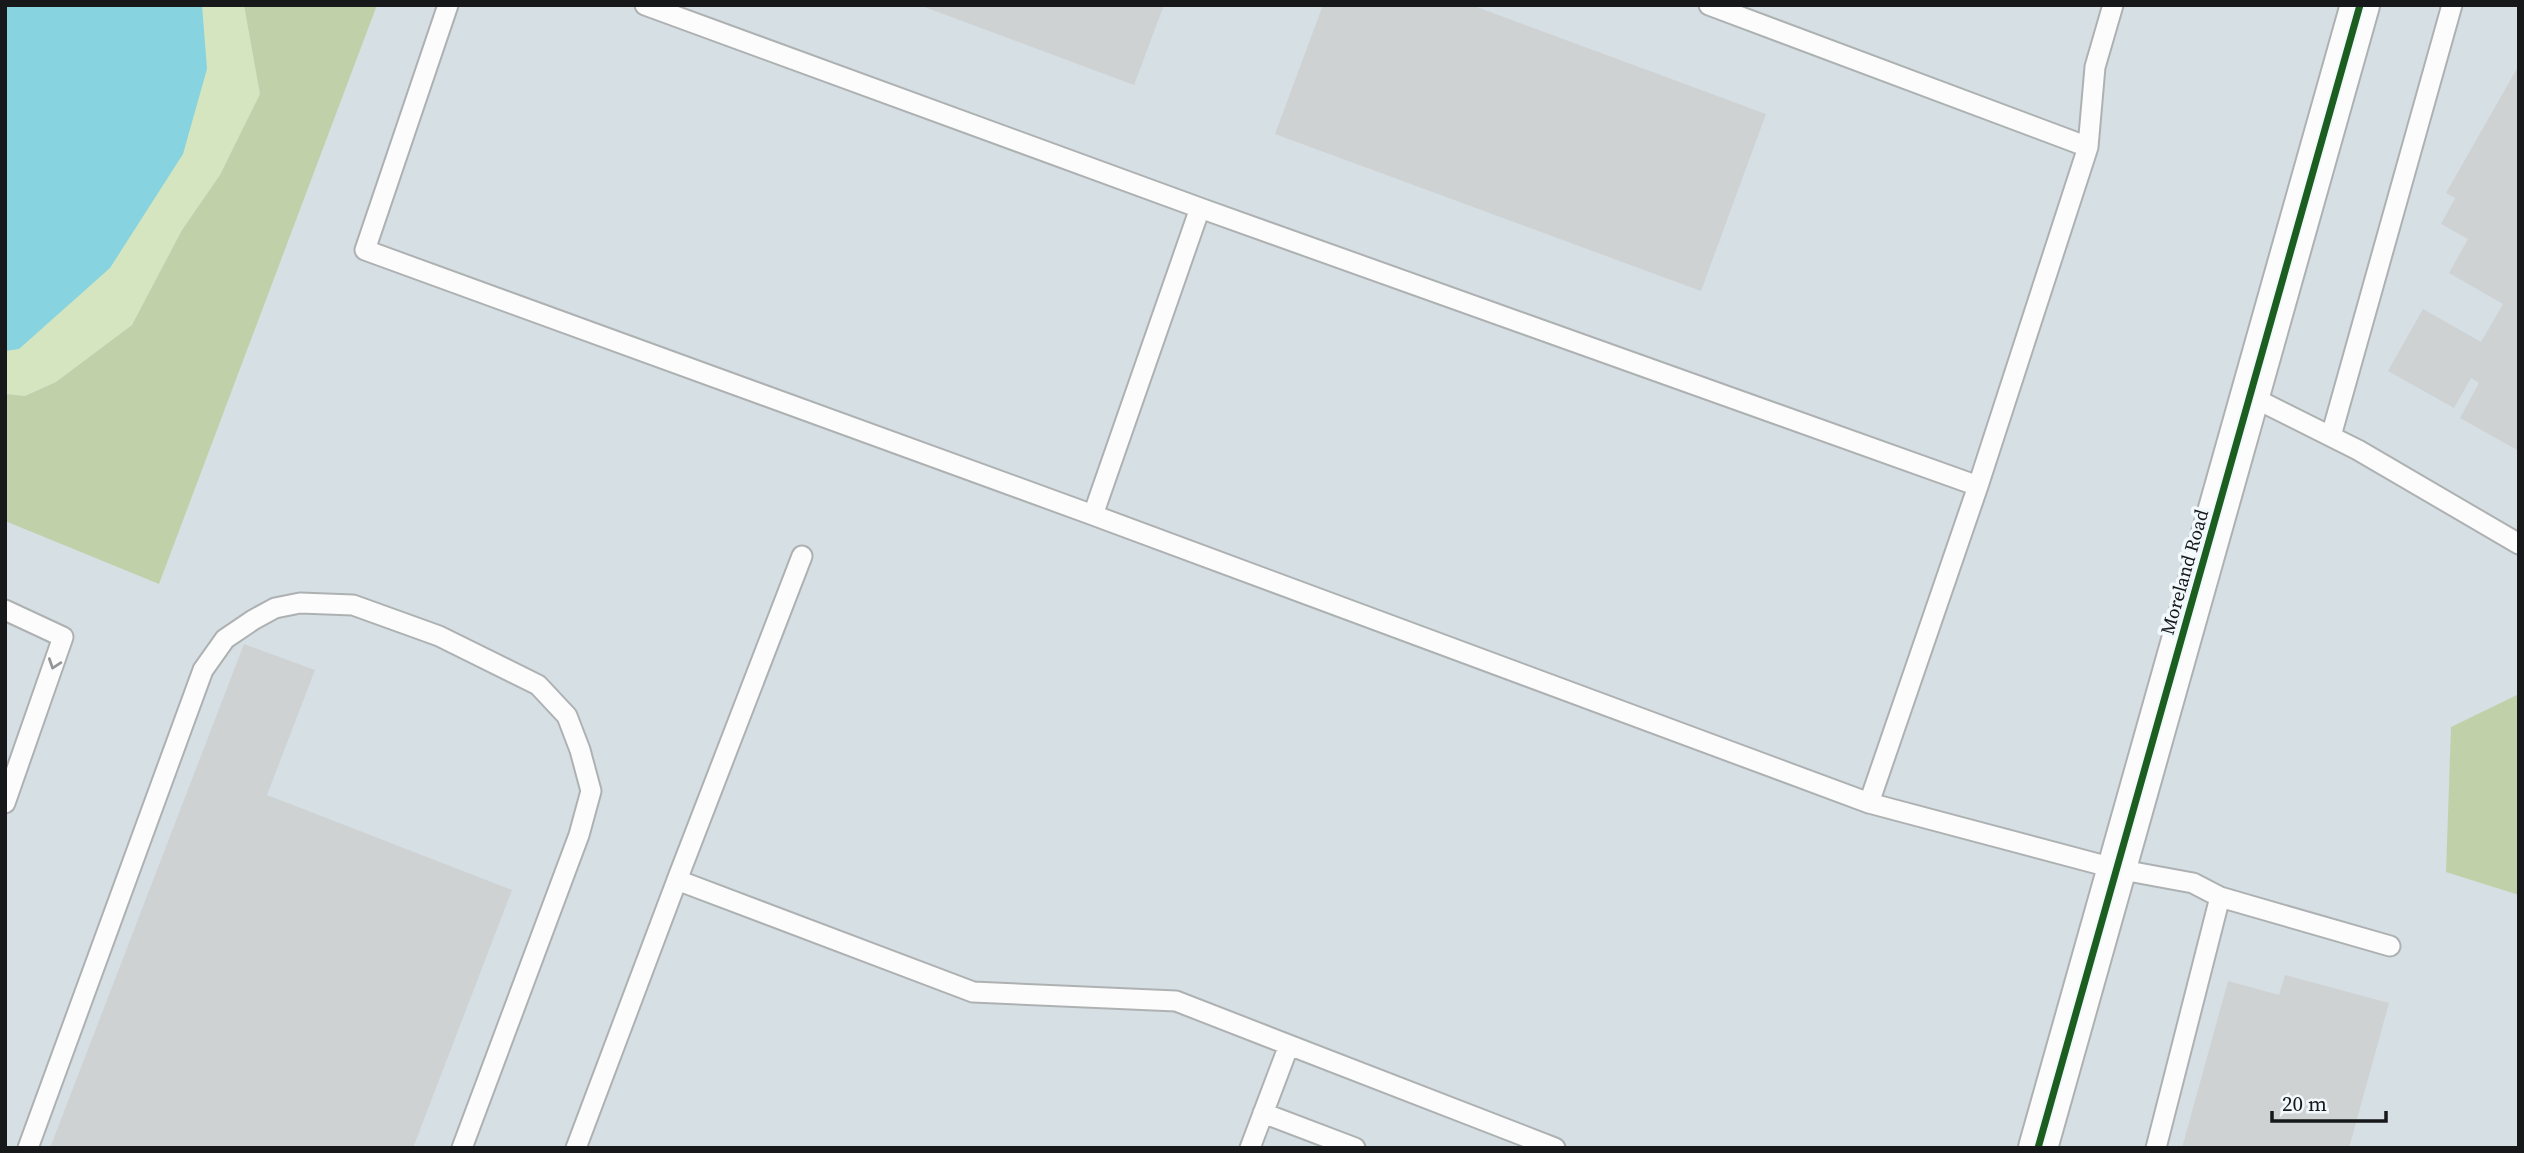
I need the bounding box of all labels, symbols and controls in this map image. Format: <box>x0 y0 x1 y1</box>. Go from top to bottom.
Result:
street label: Moreland Road <box>2154 506 2214 638</box>
one-way arrow <box>48 658 62 670</box>
scale bar <box>2272 1080 2386 1124</box>
text: 20 m <box>2282 1089 2327 1118</box>

